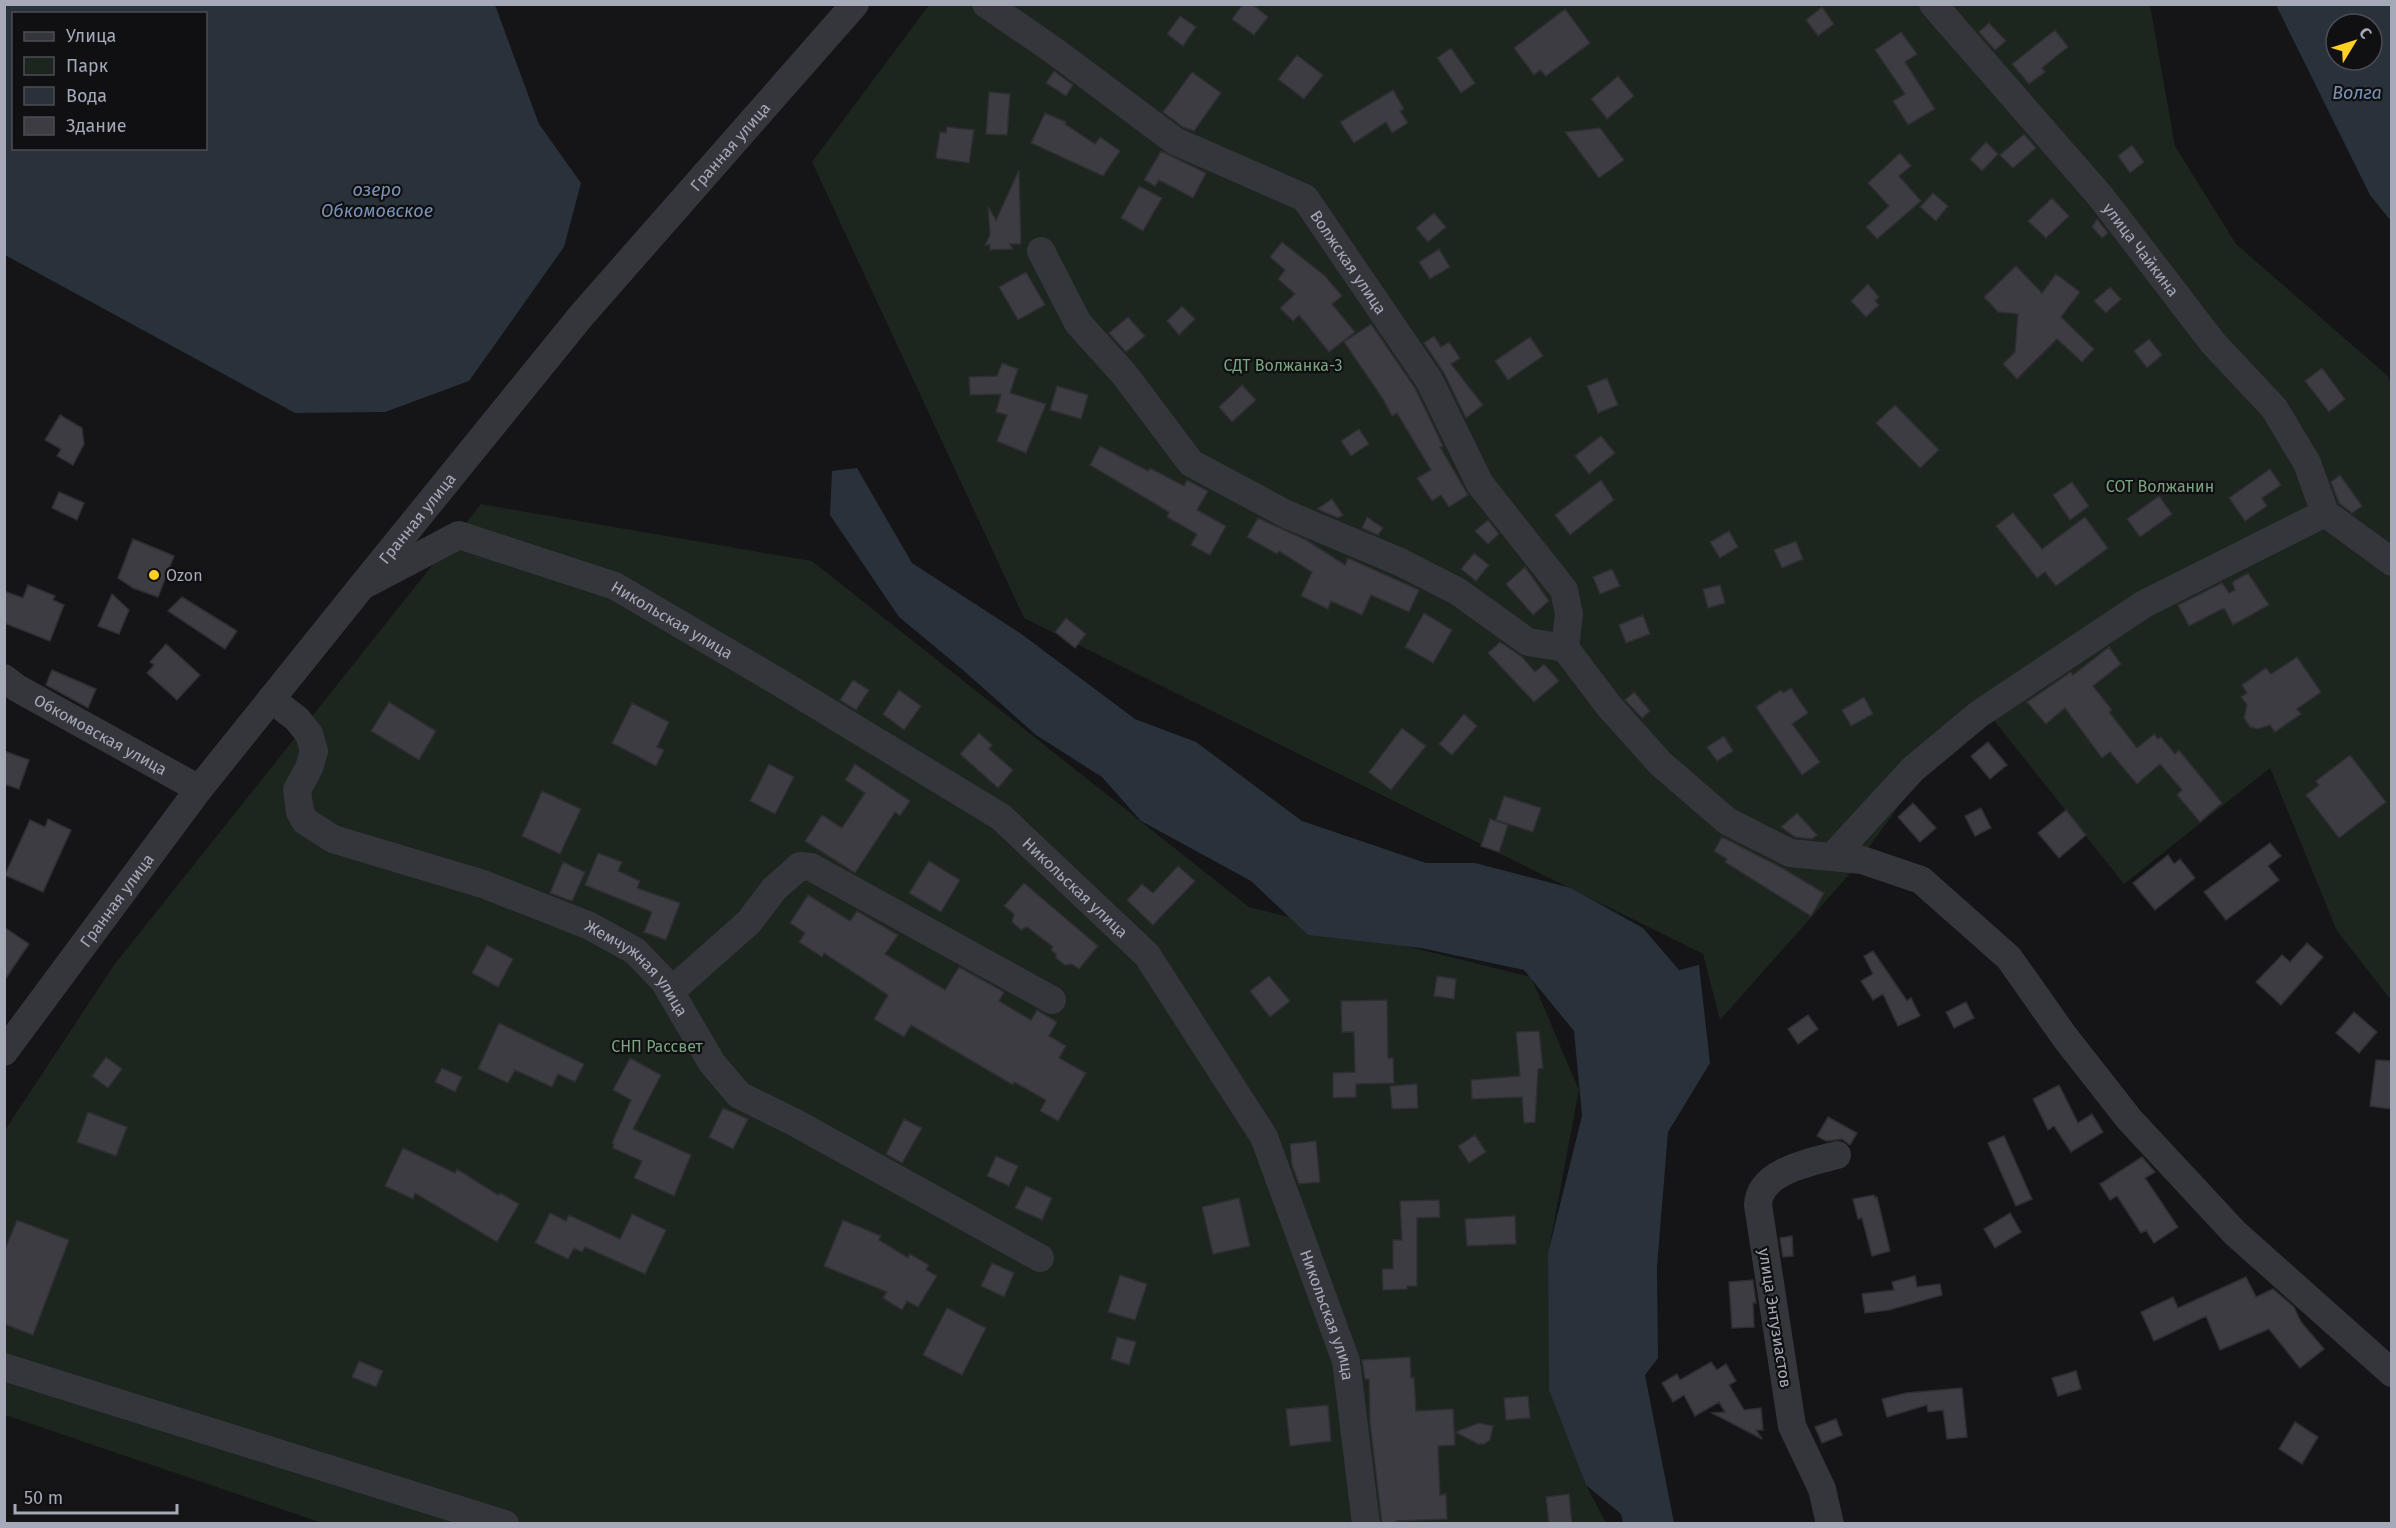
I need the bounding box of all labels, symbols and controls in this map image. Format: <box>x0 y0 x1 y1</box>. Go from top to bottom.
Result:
legend <box>12 12 207 150</box>
north arrow <box>2324 12 2384 72</box>
text: С <box>2355 24 2376 43</box>
text: Улица <box>66 25 116 47</box>
text: Парк <box>66 55 109 77</box>
water label: Волга <box>2332 82 2382 104</box>
text: Вода <box>66 85 107 107</box>
street label: Гранная улица <box>686 98 774 195</box>
text: Здание <box>66 115 127 137</box>
water label: озеро Обкомовское <box>321 179 433 222</box>
street label: улица Чайкина <box>2099 199 2183 300</box>
street label: Волжская улица <box>1307 206 1391 318</box>
park label: СДТ Волжанка-3 <box>1224 356 1342 375</box>
street label: Гранная улица <box>374 469 460 568</box>
park label: СОТ Волжанин <box>2106 477 2214 496</box>
place label: Ozon <box>166 566 203 585</box>
marker: Ozon <box>147 568 161 582</box>
street label: Никольская улица <box>608 577 736 663</box>
street label: Обкомовская улица <box>31 690 170 779</box>
street label: Никольская улица <box>1019 833 1132 941</box>
street label: Гранная улица <box>76 850 157 951</box>
street label: Жемчужная улица <box>582 916 692 1020</box>
park label: СНП Рассвет <box>611 1037 704 1056</box>
street label: Никольская улица <box>1296 1247 1358 1381</box>
street label: улица Энтузиастов <box>1755 1247 1795 1389</box>
scale bar <box>15 1477 177 1515</box>
text: 50 m <box>24 1487 63 1509</box>

